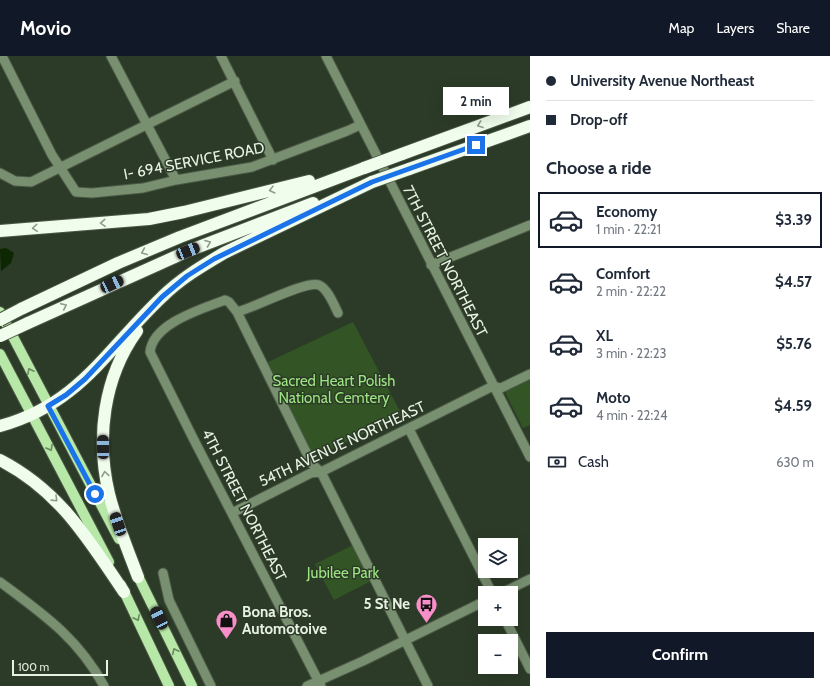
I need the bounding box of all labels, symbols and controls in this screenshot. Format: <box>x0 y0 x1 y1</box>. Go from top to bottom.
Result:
text: Movio <box>20 17 71 40</box>
text: Map <box>669 19 694 37</box>
text: Layers <box>716 19 754 37</box>
text: Share <box>776 19 810 37</box>
text: University Avenue Northeast <box>570 72 754 90</box>
callout: 2 min <box>443 87 509 115</box>
text: 2 min <box>460 93 492 109</box>
text: Drop-off <box>570 111 628 129</box>
one-way arrow <box>477 121 484 129</box>
route end <box>467 136 485 154</box>
street label: I- 694 SERVICE ROAD <box>122 138 266 183</box>
text: Choose a ride <box>546 157 651 179</box>
street label: 7TH STREET NORTHEAST <box>399 182 491 340</box>
one-way arrow <box>269 185 275 193</box>
icon: car <box>548 202 584 238</box>
text: Economy <box>596 203 657 221</box>
text: $3.39 <box>775 211 812 229</box>
one-way arrow <box>100 219 106 228</box>
text: 1 min · 22:21 <box>596 221 661 237</box>
one-way arrow <box>32 224 38 233</box>
one-way arrow <box>205 239 212 247</box>
car <box>175 241 201 261</box>
one-way arrow <box>141 247 149 255</box>
icon: car <box>548 264 584 300</box>
text: Comfort <box>596 265 650 283</box>
car <box>99 273 125 295</box>
text: $4.57 <box>775 273 812 291</box>
text: 2 min · 22:22 <box>596 283 666 299</box>
one-way arrow <box>59 303 67 311</box>
icon: car <box>548 326 584 362</box>
text: XL <box>596 327 613 345</box>
text: $5.76 <box>776 335 812 353</box>
text: 3 min · 22:23 <box>596 345 667 361</box>
one-way arrow <box>27 368 35 375</box>
park label: Sacred Heart Polish National Cemtery <box>273 372 395 407</box>
icon: car <box>548 388 584 424</box>
text: Moto <box>596 389 630 407</box>
text: $4.59 <box>774 397 812 415</box>
street label: 54TH AVENUE NORTHEAST <box>256 398 428 490</box>
text: 4 min · 22:24 <box>596 407 667 423</box>
street label: 4TH STREET NORTHEAST <box>198 426 290 584</box>
car <box>97 435 109 459</box>
one-way arrow <box>45 444 52 452</box>
icon: cash <box>546 451 568 473</box>
text: Cash <box>578 453 609 471</box>
text: 630 m <box>776 454 814 470</box>
one-way arrow <box>101 471 110 477</box>
route start <box>86 485 104 503</box>
one-way arrow <box>50 494 58 502</box>
car <box>108 511 128 537</box>
map controls <box>478 538 518 674</box>
button: layers <box>478 538 518 578</box>
park label: Jubilee Park <box>306 564 379 582</box>
button: + <box>478 586 518 626</box>
bus stop icon: 5 St Ne <box>413 591 439 624</box>
place label: 5 St Ne <box>363 595 410 613</box>
place label: Bona Bros. Automotoive <box>242 603 327 638</box>
car <box>148 605 170 631</box>
shop icon: Bona Bros. Automotoive <box>214 608 240 641</box>
one-way arrow <box>132 614 140 621</box>
button: Confirm <box>546 632 814 678</box>
button: − <box>478 634 518 674</box>
one-way arrow <box>172 648 180 655</box>
scale bar <box>12 658 108 677</box>
text: 100 m <box>18 660 49 674</box>

